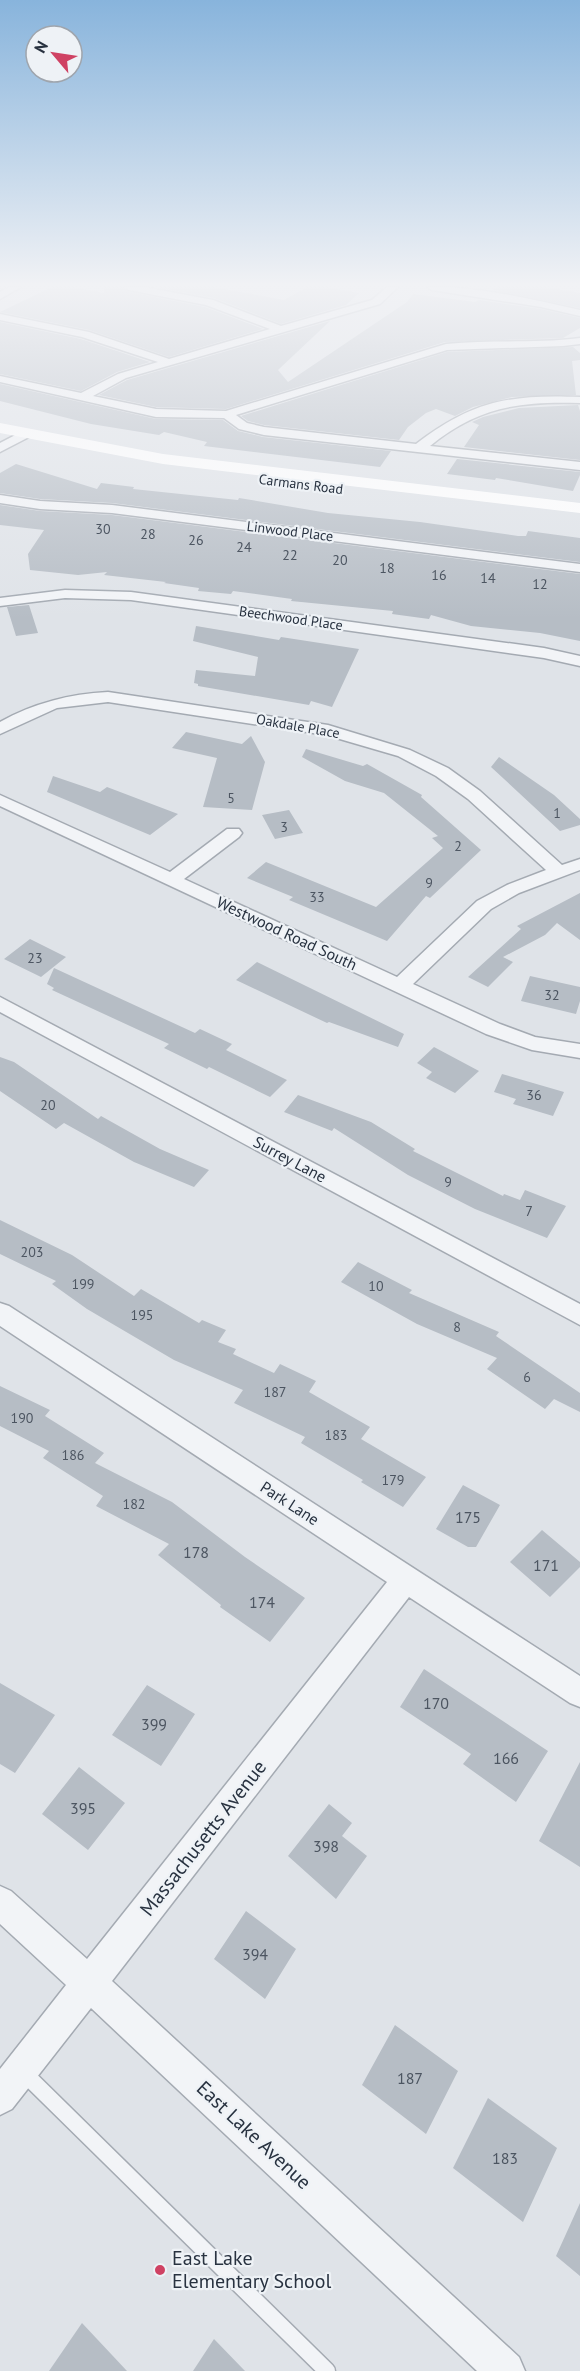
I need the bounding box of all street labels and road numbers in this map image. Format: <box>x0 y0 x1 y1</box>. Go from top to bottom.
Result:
street label: Carmans Road <box>258 470 344 498</box>
street label: Linwood Place <box>246 517 334 545</box>
street label: Beechwood Place <box>238 602 344 634</box>
street label: Oakdale Place <box>255 710 341 742</box>
street label: Westwood Road South <box>214 892 360 974</box>
street label: Surrey Lane <box>250 1131 330 1187</box>
street label: Park Lane <box>257 1477 323 1529</box>
street label: Massachusetts Avenue <box>134 1755 272 1921</box>
street label: East Lake Avenue <box>191 2075 317 2195</box>

